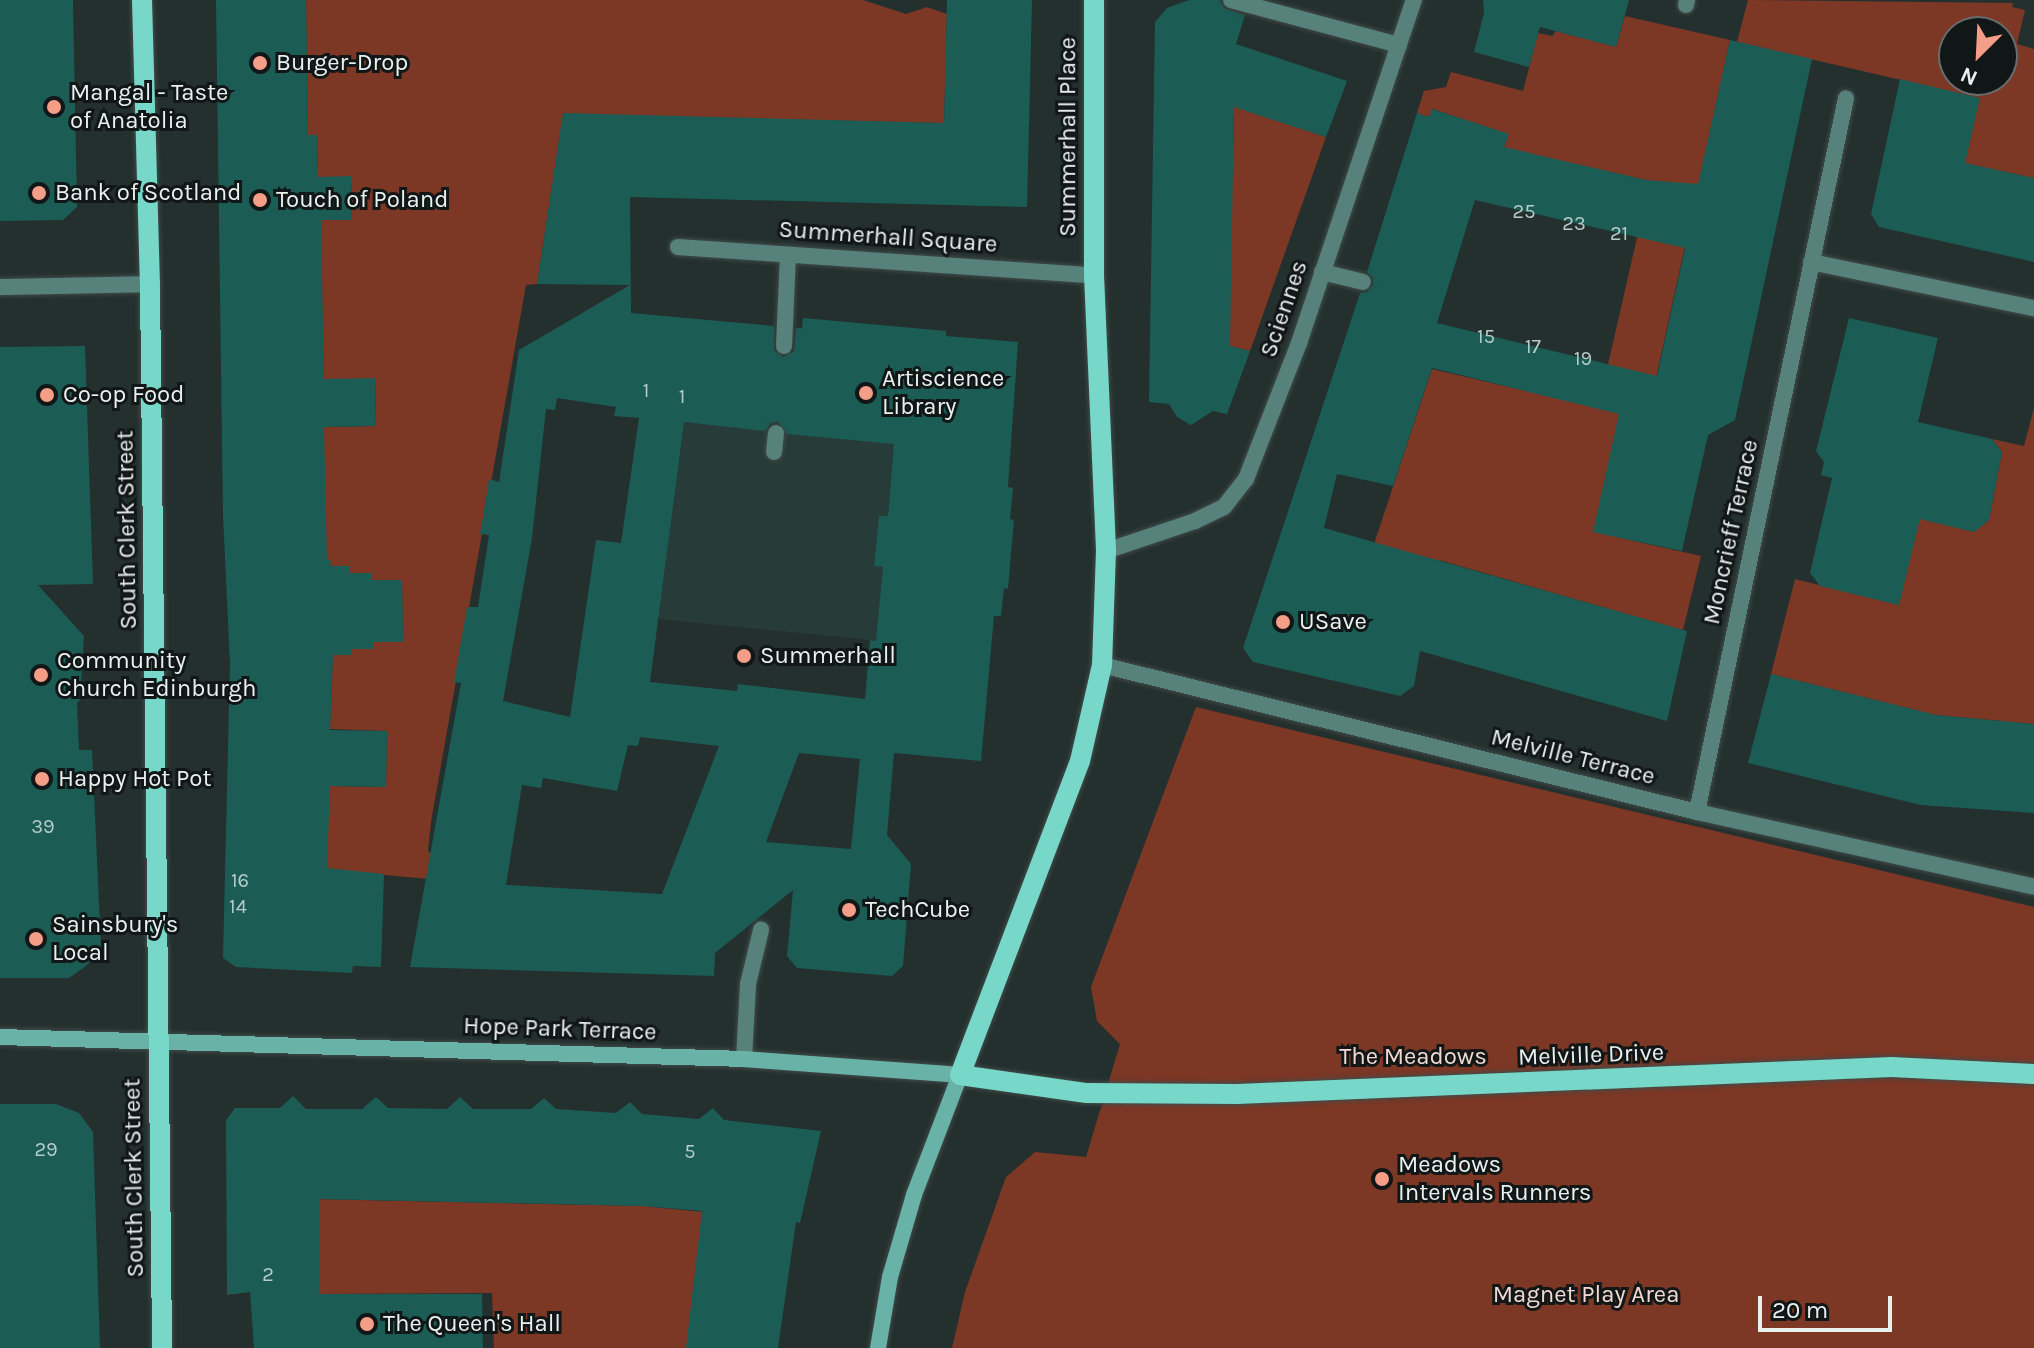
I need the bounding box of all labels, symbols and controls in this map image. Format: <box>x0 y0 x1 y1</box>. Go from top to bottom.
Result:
north arrow <box>1938 16 2018 96</box>
street label: Summerhall Place <box>1054 37 1082 237</box>
place label: Burger-Drop <box>276 49 408 77</box>
marker: Burger-Drop <box>251 54 269 72</box>
text: N <box>1957 61 1982 91</box>
place label: Mangal - Taste of Anatolia <box>70 79 228 135</box>
marker: Mangal - Taste of Anatolia <box>45 98 63 116</box>
place label: Bank of Scotland <box>55 179 242 207</box>
marker: Bank of Scotland <box>30 184 48 202</box>
place label: Touch of Poland <box>276 186 448 214</box>
marker: Touch of Poland <box>251 191 269 209</box>
house number: 25 <box>1513 199 1535 223</box>
house number: 23 <box>1562 211 1586 235</box>
street label: Summerhall Square <box>778 215 998 259</box>
house number: 21 <box>1610 221 1628 245</box>
street label: Sciennes <box>1254 257 1314 361</box>
house number: 15 <box>1477 324 1495 348</box>
house number: 17 <box>1525 334 1541 358</box>
house number: 19 <box>1574 346 1592 370</box>
place label: Artiscience Library <box>882 365 1004 421</box>
house number: 1 <box>643 378 649 402</box>
place label: Co-op Food <box>63 381 184 409</box>
house number: 1 <box>679 384 685 408</box>
marker: Artiscience Library <box>857 384 875 402</box>
marker: Co-op Food <box>38 386 56 404</box>
street label: South Clerk Street <box>111 430 143 630</box>
street label: Moncrieff Terrace <box>1697 437 1765 627</box>
place label: USave <box>1299 608 1367 636</box>
marker: USave <box>1274 613 1292 631</box>
place label: Summerhall <box>760 642 896 670</box>
place label: Community Church Edinburgh <box>57 647 256 703</box>
marker: Summerhall <box>735 647 753 665</box>
marker: Community Church Edinburgh <box>32 666 50 684</box>
street label: Melville Terrace <box>1488 723 1658 791</box>
place label: Happy Hot Pot <box>58 765 211 793</box>
marker: Happy Hot Pot <box>33 770 51 788</box>
house number: 39 <box>31 814 55 838</box>
house number: 16 <box>231 868 249 892</box>
house number: 14 <box>229 894 247 918</box>
place label: TechCube <box>865 896 970 924</box>
marker: TechCube <box>840 901 858 919</box>
place label: Sainsbury's Local <box>52 911 178 967</box>
marker: Sainsbury's Local <box>27 930 45 948</box>
street label: Hope Park Terrace <box>463 1011 657 1047</box>
street label: Melville Drive <box>1517 1038 1665 1072</box>
park label: The Meadows <box>1339 1043 1487 1071</box>
street label: South Clerk Street <box>118 1078 150 1278</box>
house number: 29 <box>34 1137 58 1161</box>
house number: 5 <box>684 1139 696 1163</box>
place label: Meadows Intervals Runners <box>1398 1151 1591 1207</box>
marker: Meadows Intervals Runners <box>1373 1170 1391 1188</box>
house number: 2 <box>262 1262 274 1286</box>
scale bar <box>1762 1280 1896 1330</box>
park label: Magnet Play Area <box>1493 1281 1679 1309</box>
text: 20 m <box>1772 1296 1828 1324</box>
place label: The Queen's Hall <box>383 1310 561 1338</box>
marker: The Queen's Hall <box>358 1315 376 1333</box>

